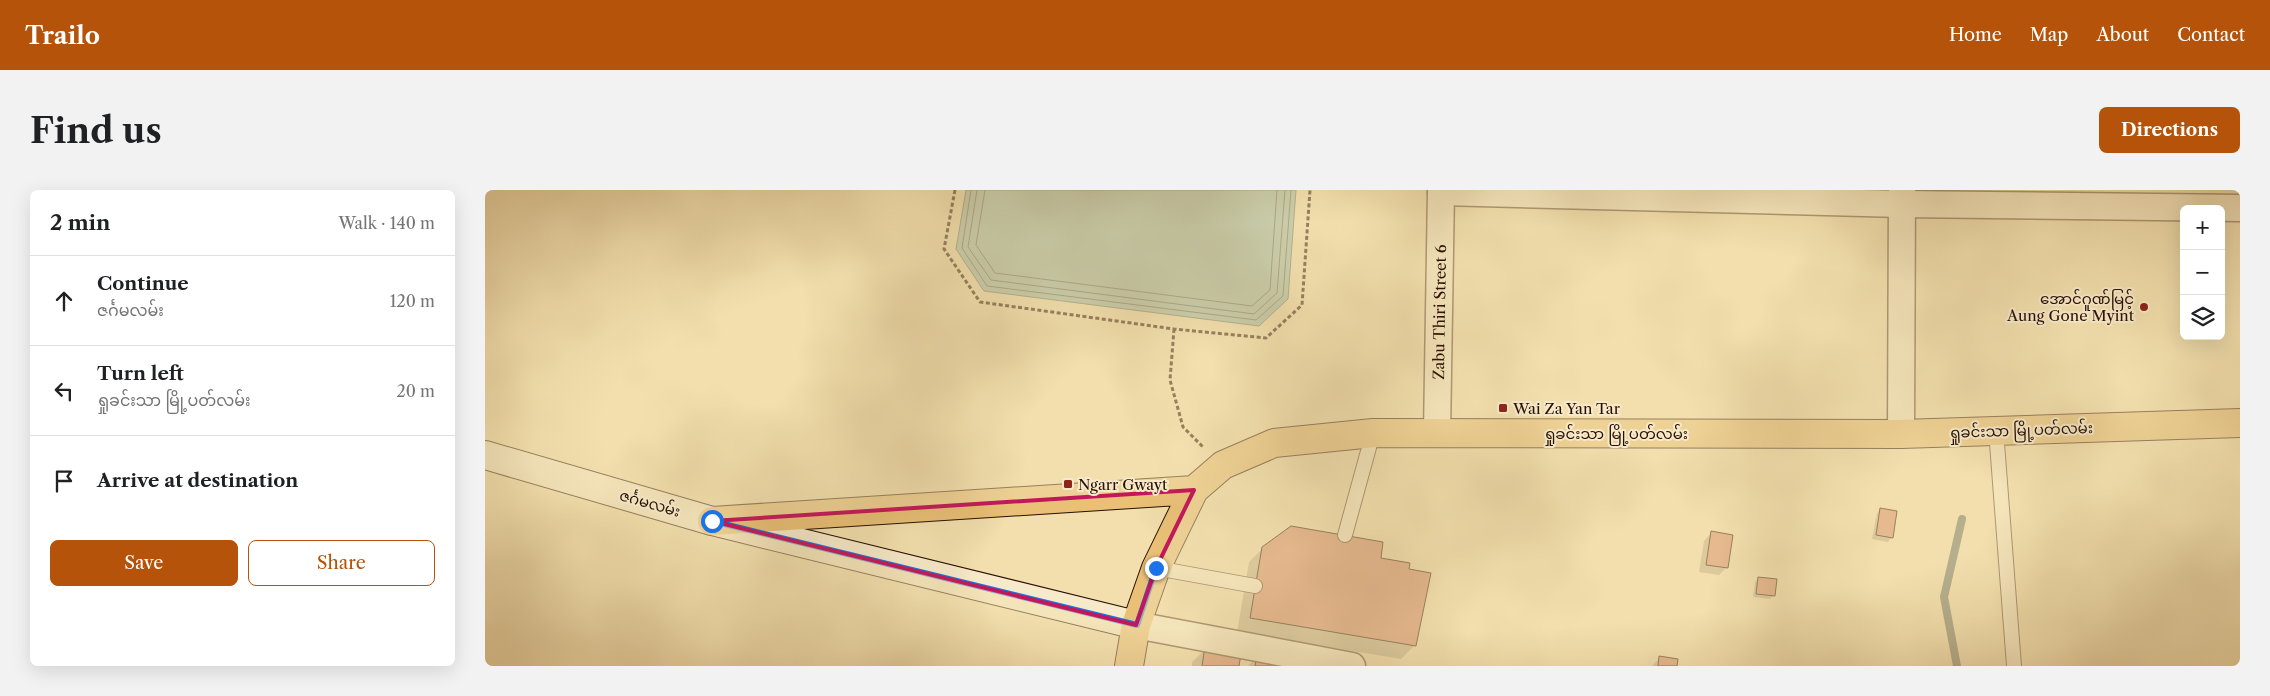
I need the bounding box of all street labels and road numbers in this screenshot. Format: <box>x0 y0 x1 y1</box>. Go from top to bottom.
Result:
street label: Zabu Thiri Street 6 <box>1428 244 1450 380</box>
street label: ရှုခင်းသာ မြို့ပတ်လမ်း <box>1949 418 2093 445</box>
street label: ရှုခင်းသာ မြို့ပတ်လမ်း <box>1544 424 1688 446</box>
street label: ဇင်္ဂမလမ်း <box>617 485 683 521</box>

